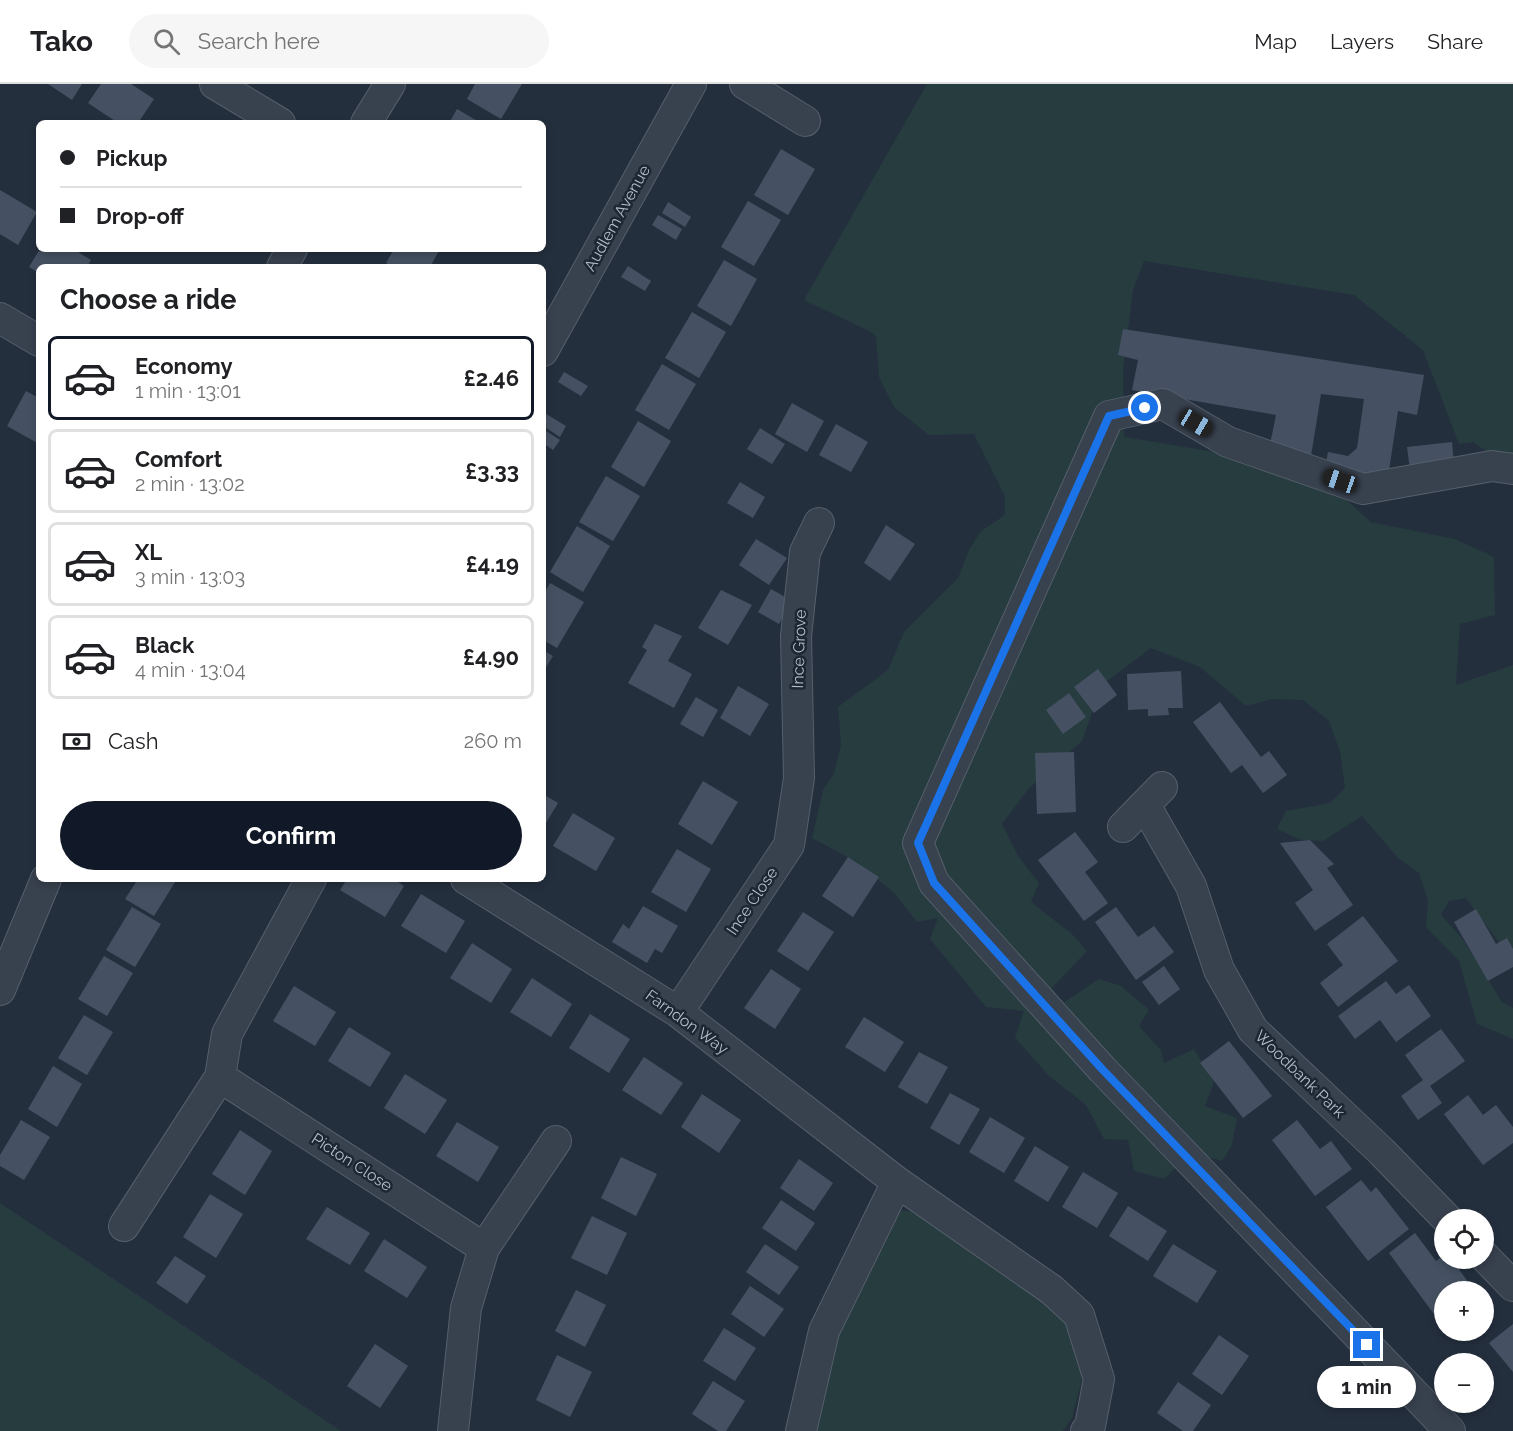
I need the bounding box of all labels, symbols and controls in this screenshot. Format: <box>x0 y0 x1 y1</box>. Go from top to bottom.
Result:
search box <box>129 14 549 68</box>
text: Tako <box>30 25 93 58</box>
icon: search <box>150 25 183 58</box>
text: Search here <box>198 28 320 54</box>
text: Map <box>1254 29 1297 54</box>
text: Layers <box>1330 29 1394 54</box>
text: Share <box>1427 29 1483 54</box>
text: Pickup <box>96 145 168 171</box>
street label: Audlem Avenue <box>580 162 654 274</box>
text: Drop-off <box>96 203 184 229</box>
text: Choose a ride <box>60 284 236 315</box>
icon: car <box>63 351 117 405</box>
text: Economy <box>135 353 233 379</box>
text: £2.46 <box>464 365 519 391</box>
text: 1 min · 13:01 <box>135 379 241 403</box>
route start <box>1131 394 1158 421</box>
car <box>1176 406 1216 440</box>
icon: car <box>63 444 117 498</box>
text: Comfort <box>135 446 222 472</box>
text: £3.33 <box>465 458 519 484</box>
car <box>1320 467 1360 495</box>
text: 2 min · 13:02 <box>135 472 245 496</box>
icon: car <box>63 537 117 591</box>
text: XL <box>135 539 162 565</box>
text: £4.19 <box>466 551 519 577</box>
text: 3 min · 13:03 <box>135 565 245 589</box>
street label: Ince Grove <box>788 609 810 689</box>
icon: car <box>63 630 117 684</box>
text: Black <box>135 632 194 658</box>
text: £4.90 <box>463 644 519 670</box>
text: 4 min · 13:04 <box>135 658 246 682</box>
icon: cash <box>60 725 93 758</box>
text: Cash <box>108 728 159 754</box>
text: 260 m <box>464 729 522 753</box>
button: Confirm <box>60 801 522 870</box>
street label: Ince Close <box>722 864 782 938</box>
street label: Farndon Way <box>642 986 732 1059</box>
street label: Woodbank Park <box>1251 1026 1349 1122</box>
street label: Picton Close <box>308 1129 396 1195</box>
map controls <box>1434 1209 1494 1413</box>
button: locate <box>1434 1209 1494 1269</box>
button: + <box>1434 1281 1494 1341</box>
route end <box>1353 1331 1380 1358</box>
button: − <box>1434 1353 1494 1413</box>
callout: 1 min <box>1318 1366 1416 1408</box>
text: 1 min <box>1341 1375 1392 1399</box>

